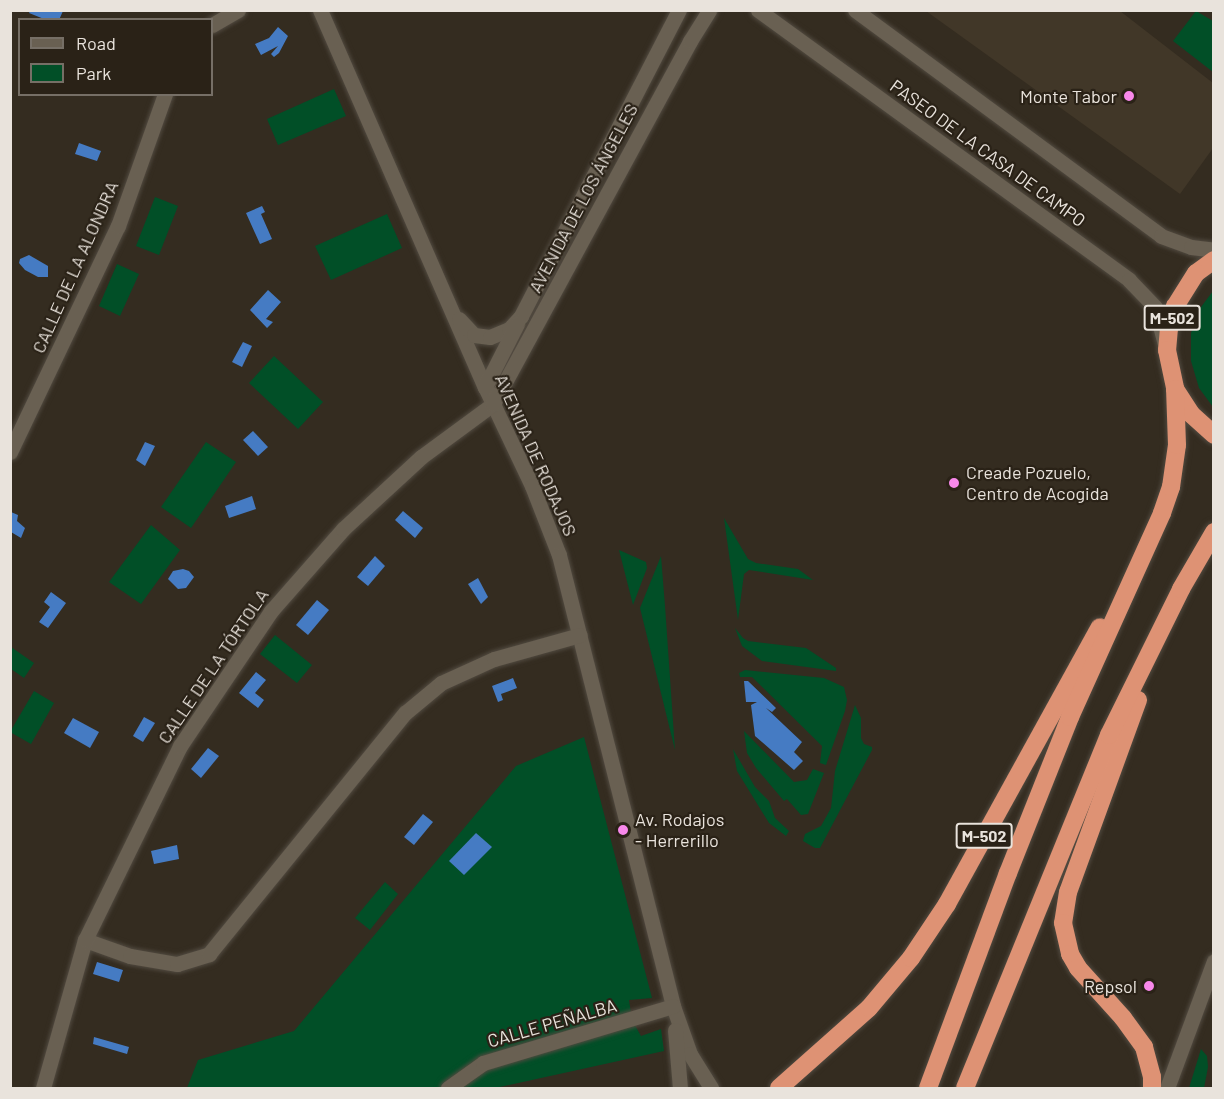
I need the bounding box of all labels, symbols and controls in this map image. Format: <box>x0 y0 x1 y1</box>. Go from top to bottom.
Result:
legend <box>18 18 213 96</box>
text: Road <box>76 32 116 54</box>
text: Park <box>76 62 111 84</box>
street label: PASEO DE LA CASA DE CAMPO <box>886 75 1090 231</box>
place label: Monte Tabor <box>1020 85 1117 107</box>
marker: Monte Tabor <box>1122 89 1136 103</box>
street label: AVENIDA DE LOS ÁNGELES <box>524 100 642 296</box>
street label: CALLE DE LA ALONDRA <box>27 178 123 356</box>
road number: M-502 <box>1144 305 1200 331</box>
street label: AVENIDA DE RODAJOS <box>491 371 581 539</box>
place label: Creade Pozuelo, Centro de Acogida <box>966 462 1109 504</box>
marker: Creade Pozuelo, Centro de Acogida <box>947 476 961 490</box>
street label: CALLE DE LA TÓRTOLA <box>153 585 273 747</box>
place label: Av. Rodajos - Herrerillo <box>635 809 724 852</box>
marker: Av. Rodajos - Herrerillo <box>616 823 630 837</box>
road number: M-502 <box>956 823 1012 849</box>
place label: Repsol <box>1084 975 1137 997</box>
marker: Repsol <box>1142 979 1156 993</box>
street label: CALLE PEÑALBA <box>485 994 619 1052</box>

